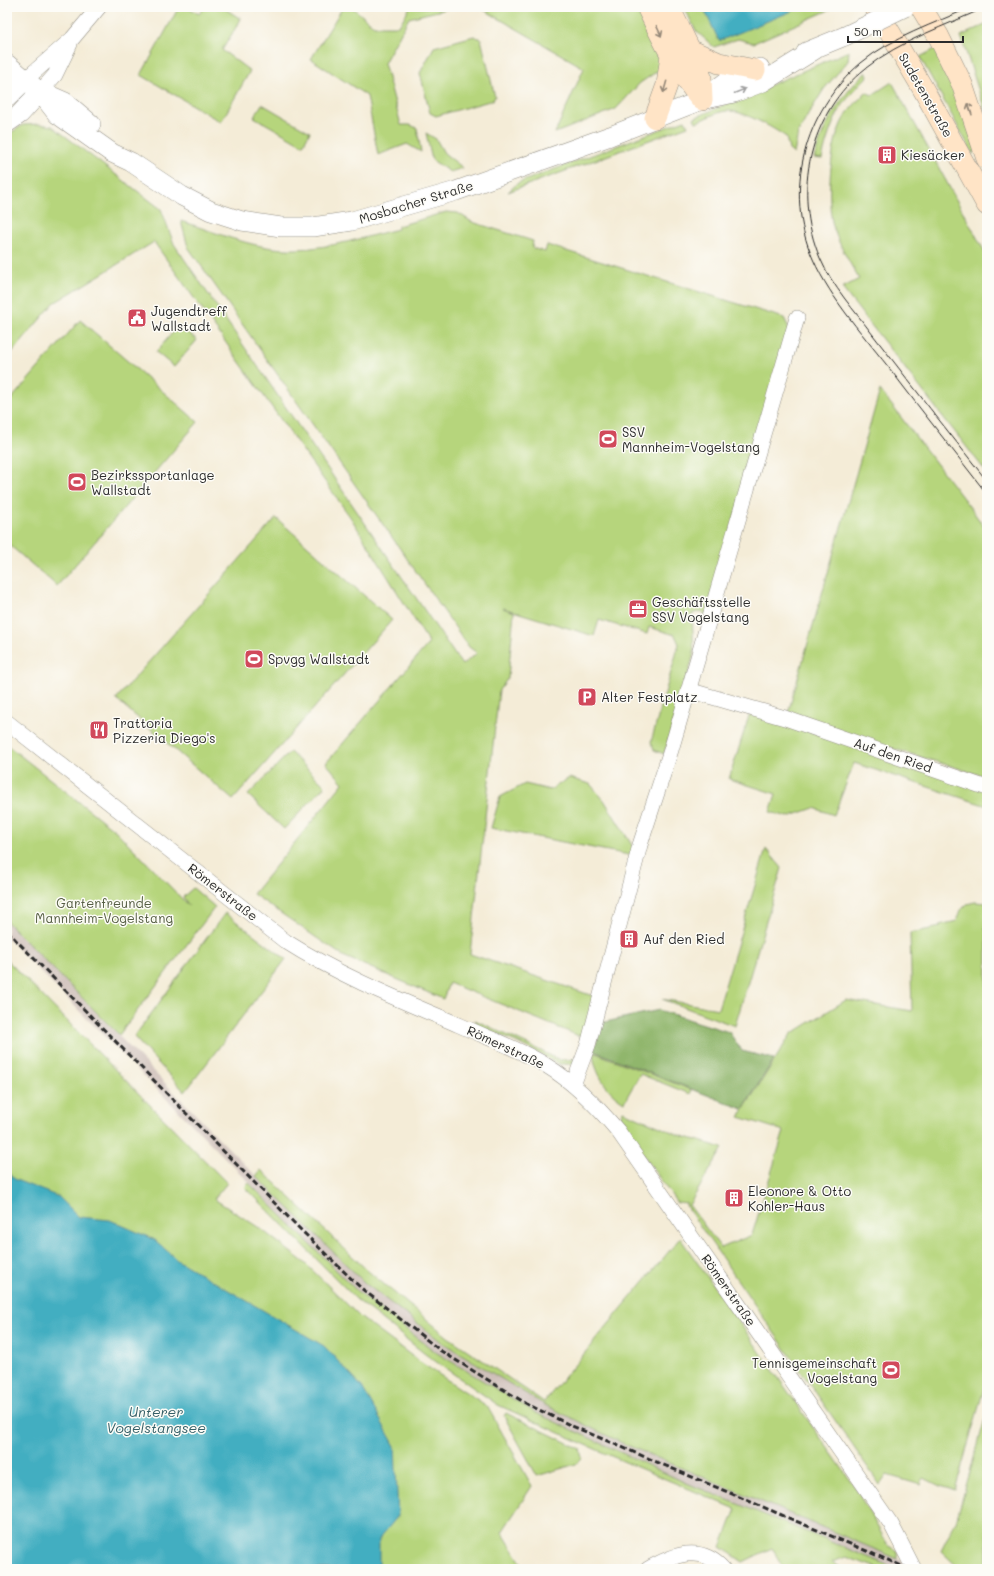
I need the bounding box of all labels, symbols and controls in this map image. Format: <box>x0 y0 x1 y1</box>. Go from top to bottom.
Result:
scale bar <box>848 18 963 44</box>
text: 50 m <box>854 23 882 39</box>
one-way arrow <box>656 25 663 37</box>
street label: Sudetenstraße <box>895 50 957 140</box>
one-way arrow <box>661 81 668 94</box>
one-way arrow <box>734 86 746 94</box>
one-way arrow <box>966 103 973 116</box>
building icon: Kiesäcker <box>876 144 898 166</box>
place label: Kiesäcker <box>901 146 964 163</box>
street label: Mosbacher Straße <box>357 176 475 227</box>
place label: Jugendtreff Wallstadt <box>151 302 228 334</box>
public building icon: Jugendtreff Wallstadt <box>126 307 148 329</box>
place label: SSV Mannheim-Vogelstang <box>622 423 760 455</box>
sports icon: SSV Mannheim-Vogelstang <box>597 428 619 450</box>
place label: Bezirkssportanlage Wallstadt <box>91 466 215 498</box>
sports icon: Bezirkssportanlage Wallstadt <box>66 471 88 493</box>
place label: Geschäftsstelle SSV Vogelstang <box>652 593 751 625</box>
office icon: Geschäftsstelle SSV Vogelstang <box>627 598 649 620</box>
sports icon: Spvgg Wallstadt <box>243 648 265 670</box>
place label: Spvgg Wallstadt <box>268 650 370 667</box>
parking icon: Alter Festplatz <box>576 686 598 708</box>
place label: Alter Festplatz <box>601 688 697 705</box>
place label: Trattoria Pizzeria Diego's <box>113 714 216 746</box>
restaurant icon: Trattoria Pizzeria Diego's <box>88 719 110 741</box>
street label: Auf den Ried <box>852 733 934 776</box>
street label: Römerstraße <box>185 859 262 924</box>
park label: Gartenfreunde Mannheim-Vogelstang <box>35 894 173 926</box>
building icon: Auf den Ried <box>618 928 640 950</box>
place label: Auf den Ried <box>643 930 725 947</box>
street label: Römerstraße <box>465 1021 548 1072</box>
place label: Eleonore & Otto Kohler-Haus <box>748 1182 851 1214</box>
building icon: Eleonore & Otto Kohler-Haus <box>723 1187 745 1209</box>
street label: Römerstraße <box>698 1250 760 1329</box>
place label: Tennisgemeinschaft Vogelstang <box>752 1354 877 1386</box>
sports icon: Tennisgemeinschaft Vogelstang <box>880 1359 902 1381</box>
water label: Unterer Vogelstangsee <box>106 1402 206 1437</box>

